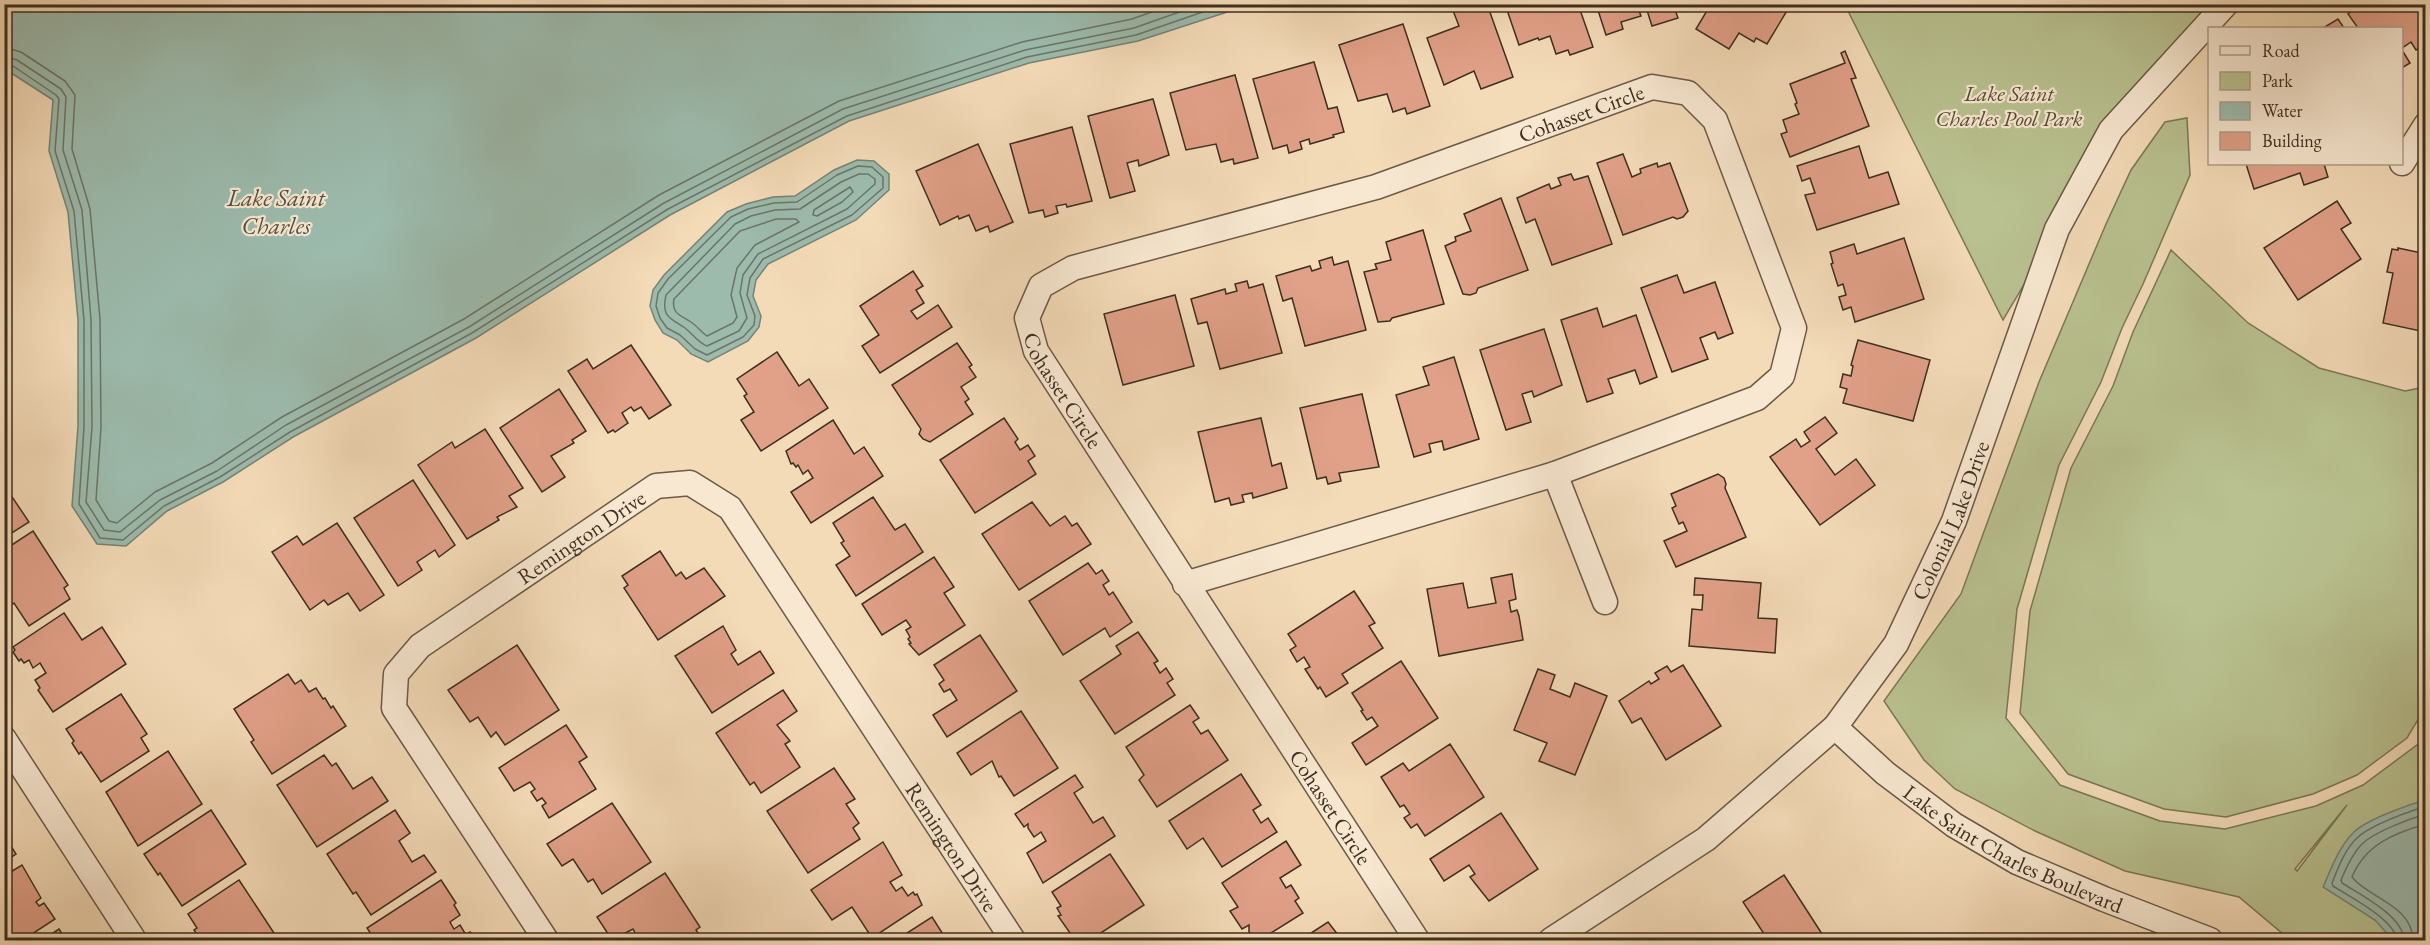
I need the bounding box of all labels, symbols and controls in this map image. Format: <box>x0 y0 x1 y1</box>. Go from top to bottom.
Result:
legend <box>2208 27 2403 165</box>
text: Road <box>2262 39 2301 62</box>
text: Park <box>2262 69 2293 92</box>
street label: Cohasset Circle <box>1514 77 1648 150</box>
park label: Lake Saint Charles Pool Park <box>1935 79 2083 133</box>
text: Water <box>2262 99 2303 122</box>
text: Building <box>2262 129 2322 152</box>
water label: Lake Saint Charles <box>226 182 326 241</box>
street label: Cohasset Circle <box>1017 329 1109 454</box>
street label: Colonial Lake Drive <box>1905 437 1996 605</box>
street label: Remington Drive <box>512 483 652 591</box>
street label: Cohasset Circle <box>1283 744 1379 871</box>
street label: Remington Drive <box>899 777 1005 918</box>
street label: Lake Saint Charles Boulevard <box>1897 778 2128 920</box>

